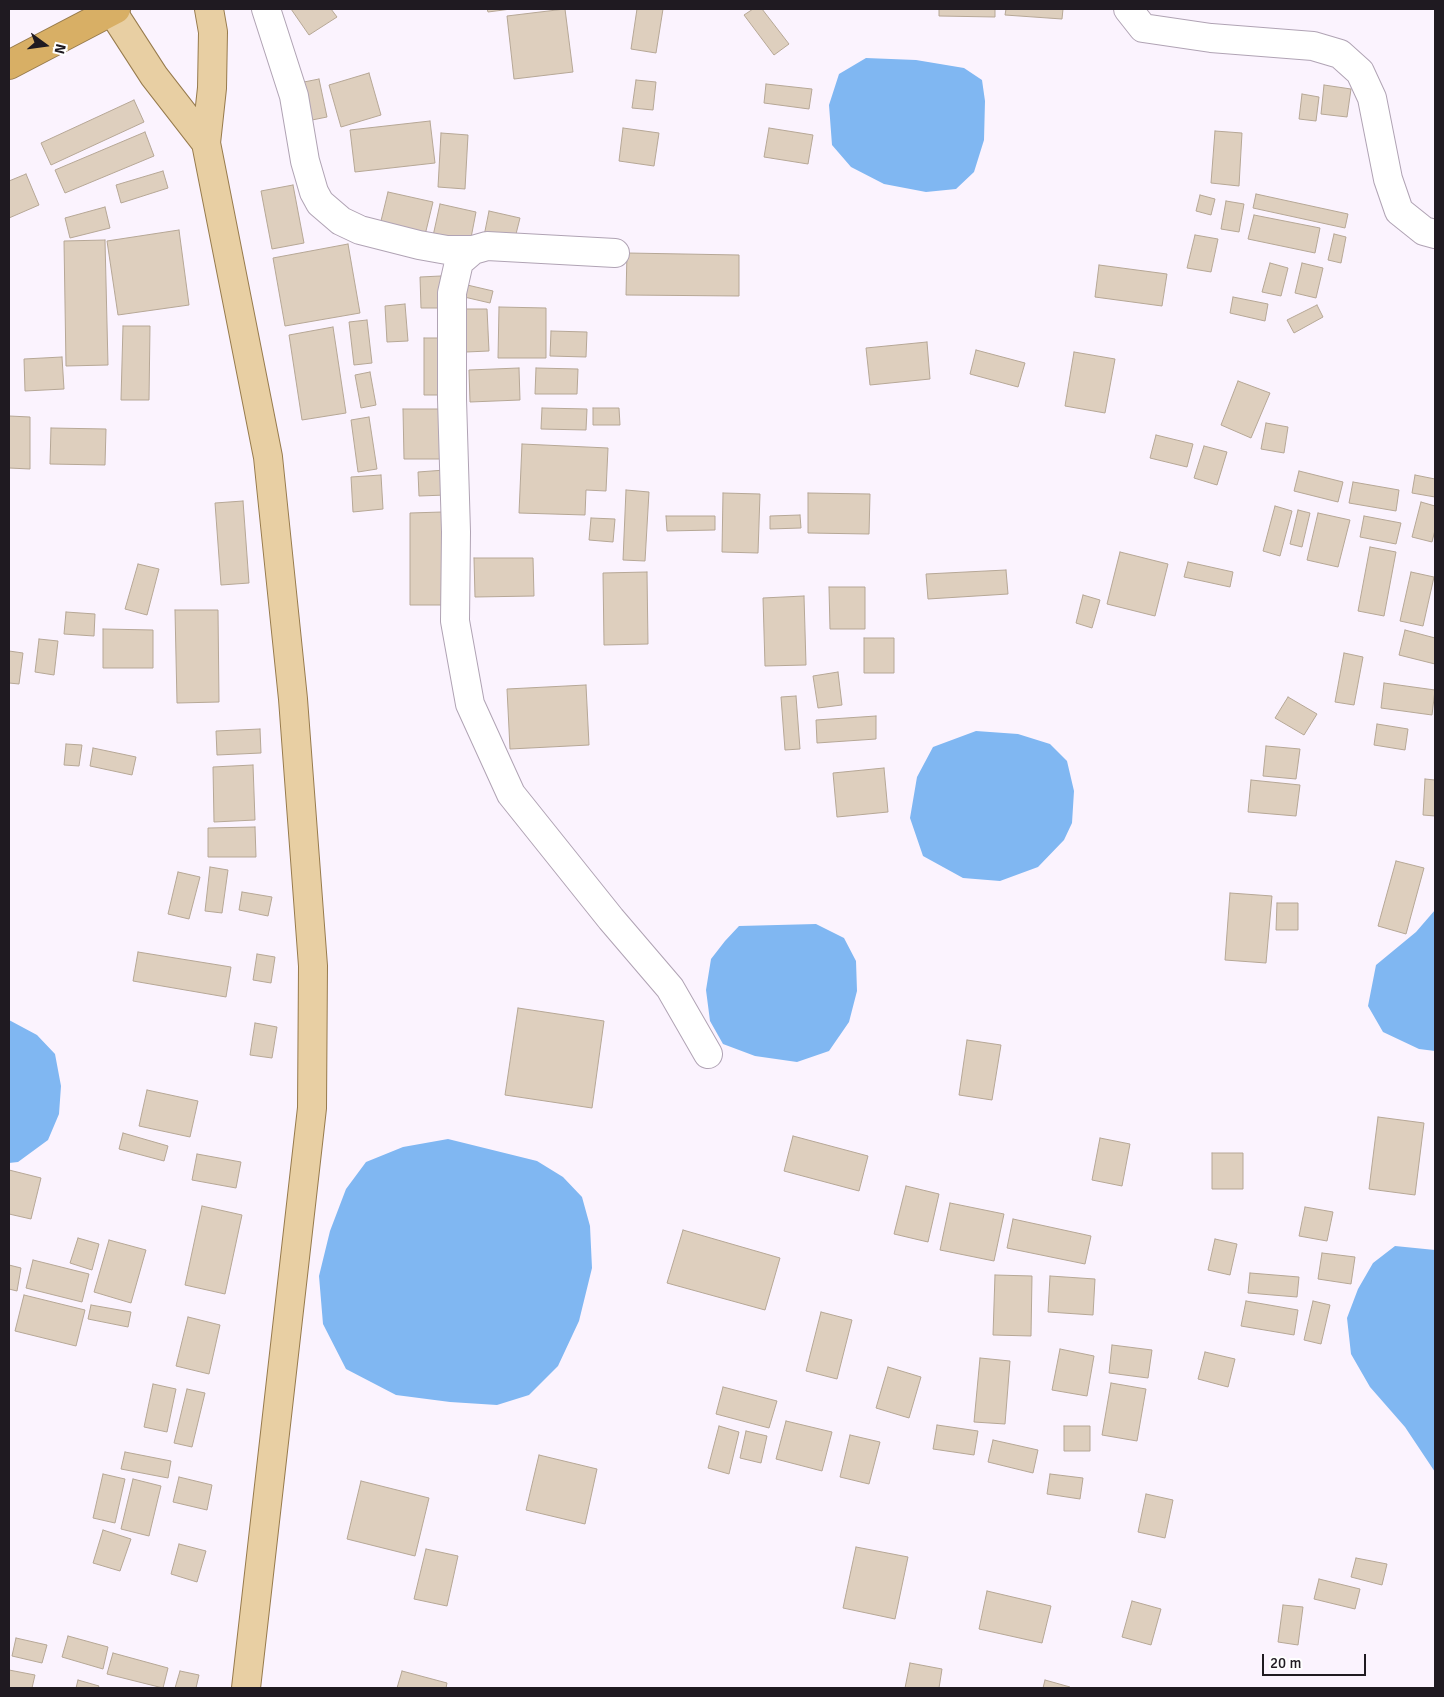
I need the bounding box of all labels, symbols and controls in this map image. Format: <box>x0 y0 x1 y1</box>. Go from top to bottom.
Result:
north arrow <box>20 20 70 70</box>
text: N <box>51 42 69 56</box>
scale bar <box>1264 1644 1368 1676</box>
text: 20 m <box>1270 1654 1301 1672</box>

